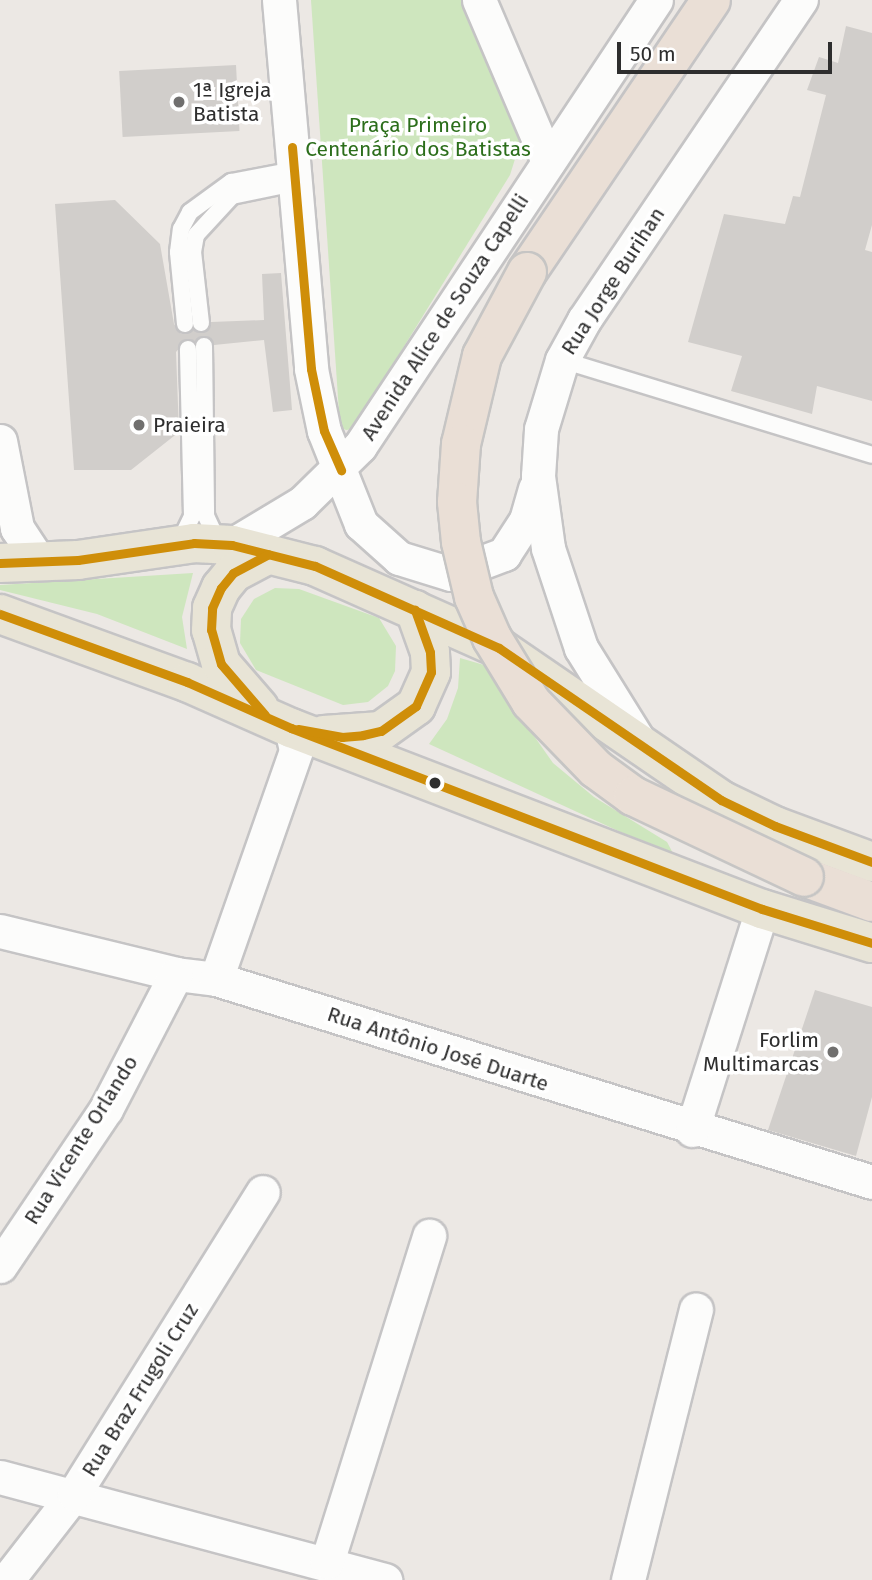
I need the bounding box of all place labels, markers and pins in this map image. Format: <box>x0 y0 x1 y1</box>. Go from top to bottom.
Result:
place label: 1ª Igreja Batista <box>193 77 271 127</box>
marker: 1ª Igreja Batista <box>171 94 187 110</box>
place label: Praieira <box>153 412 226 438</box>
marker: Praieira <box>131 417 147 433</box>
unlabelled marker <box>428 776 442 790</box>
place label: Forlim Multimarcas <box>703 1027 819 1077</box>
marker: Forlim Multimarcas <box>825 1044 841 1060</box>

